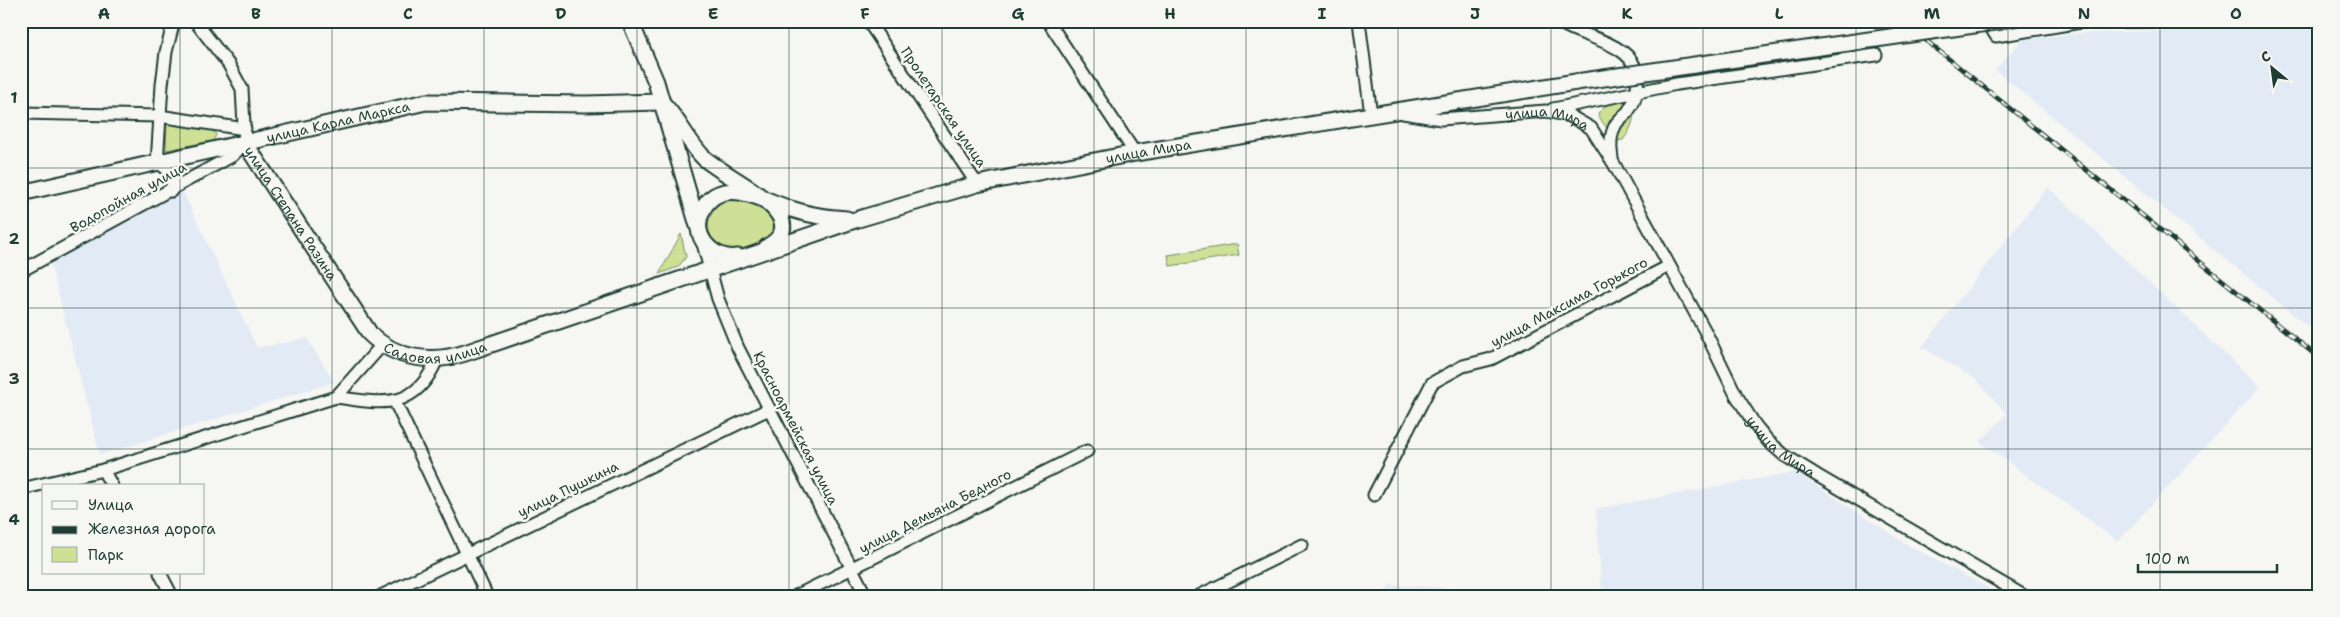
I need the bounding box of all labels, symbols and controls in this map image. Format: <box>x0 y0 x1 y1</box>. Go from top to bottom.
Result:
text: A <box>98 3 110 24</box>
text: B <box>251 3 261 24</box>
text: C <box>403 3 413 24</box>
text: D <box>555 3 567 24</box>
text: E <box>708 3 718 24</box>
text: F <box>860 3 870 24</box>
text: G <box>1012 3 1025 24</box>
text: H <box>1164 3 1176 24</box>
text: I <box>1318 3 1327 24</box>
text: J <box>1470 3 1480 24</box>
text: K <box>1622 3 1633 24</box>
text: L <box>1775 3 1784 24</box>
text: M <box>1924 3 1941 24</box>
text: N <box>2078 3 2090 24</box>
text: O <box>2230 3 2242 24</box>
north arrow <box>2248 42 2298 92</box>
street label: Пролетарская улица <box>897 43 991 171</box>
text: С <box>2258 47 2274 67</box>
text: 1 <box>10 87 18 108</box>
street label: улица Карла Маркса <box>265 97 412 147</box>
street label: улица Мира <box>1504 102 1593 134</box>
street label: улица Мира <box>1104 135 1193 168</box>
street label: улица Степана Разина <box>240 143 342 284</box>
street label: Водопойная улица <box>67 157 190 236</box>
text: 2 <box>8 228 20 249</box>
street label: улица Максима Горького <box>1487 253 1651 351</box>
street label: Садовая улица <box>381 337 489 368</box>
street label: Красноармейская улица <box>749 348 843 508</box>
text: 3 <box>8 368 20 389</box>
street label: улица Мира <box>1742 412 1819 481</box>
street label: улица Пушкина <box>515 457 622 521</box>
street label: улица Демьяна Бедного <box>856 465 1014 557</box>
legend <box>42 484 205 574</box>
text: Улица <box>88 495 134 515</box>
text: 4 <box>8 509 20 530</box>
text: Железная дорога <box>88 519 216 539</box>
scale bar <box>2138 542 2276 574</box>
text: Парк <box>88 545 124 565</box>
text: 100 m <box>2145 549 2190 569</box>

